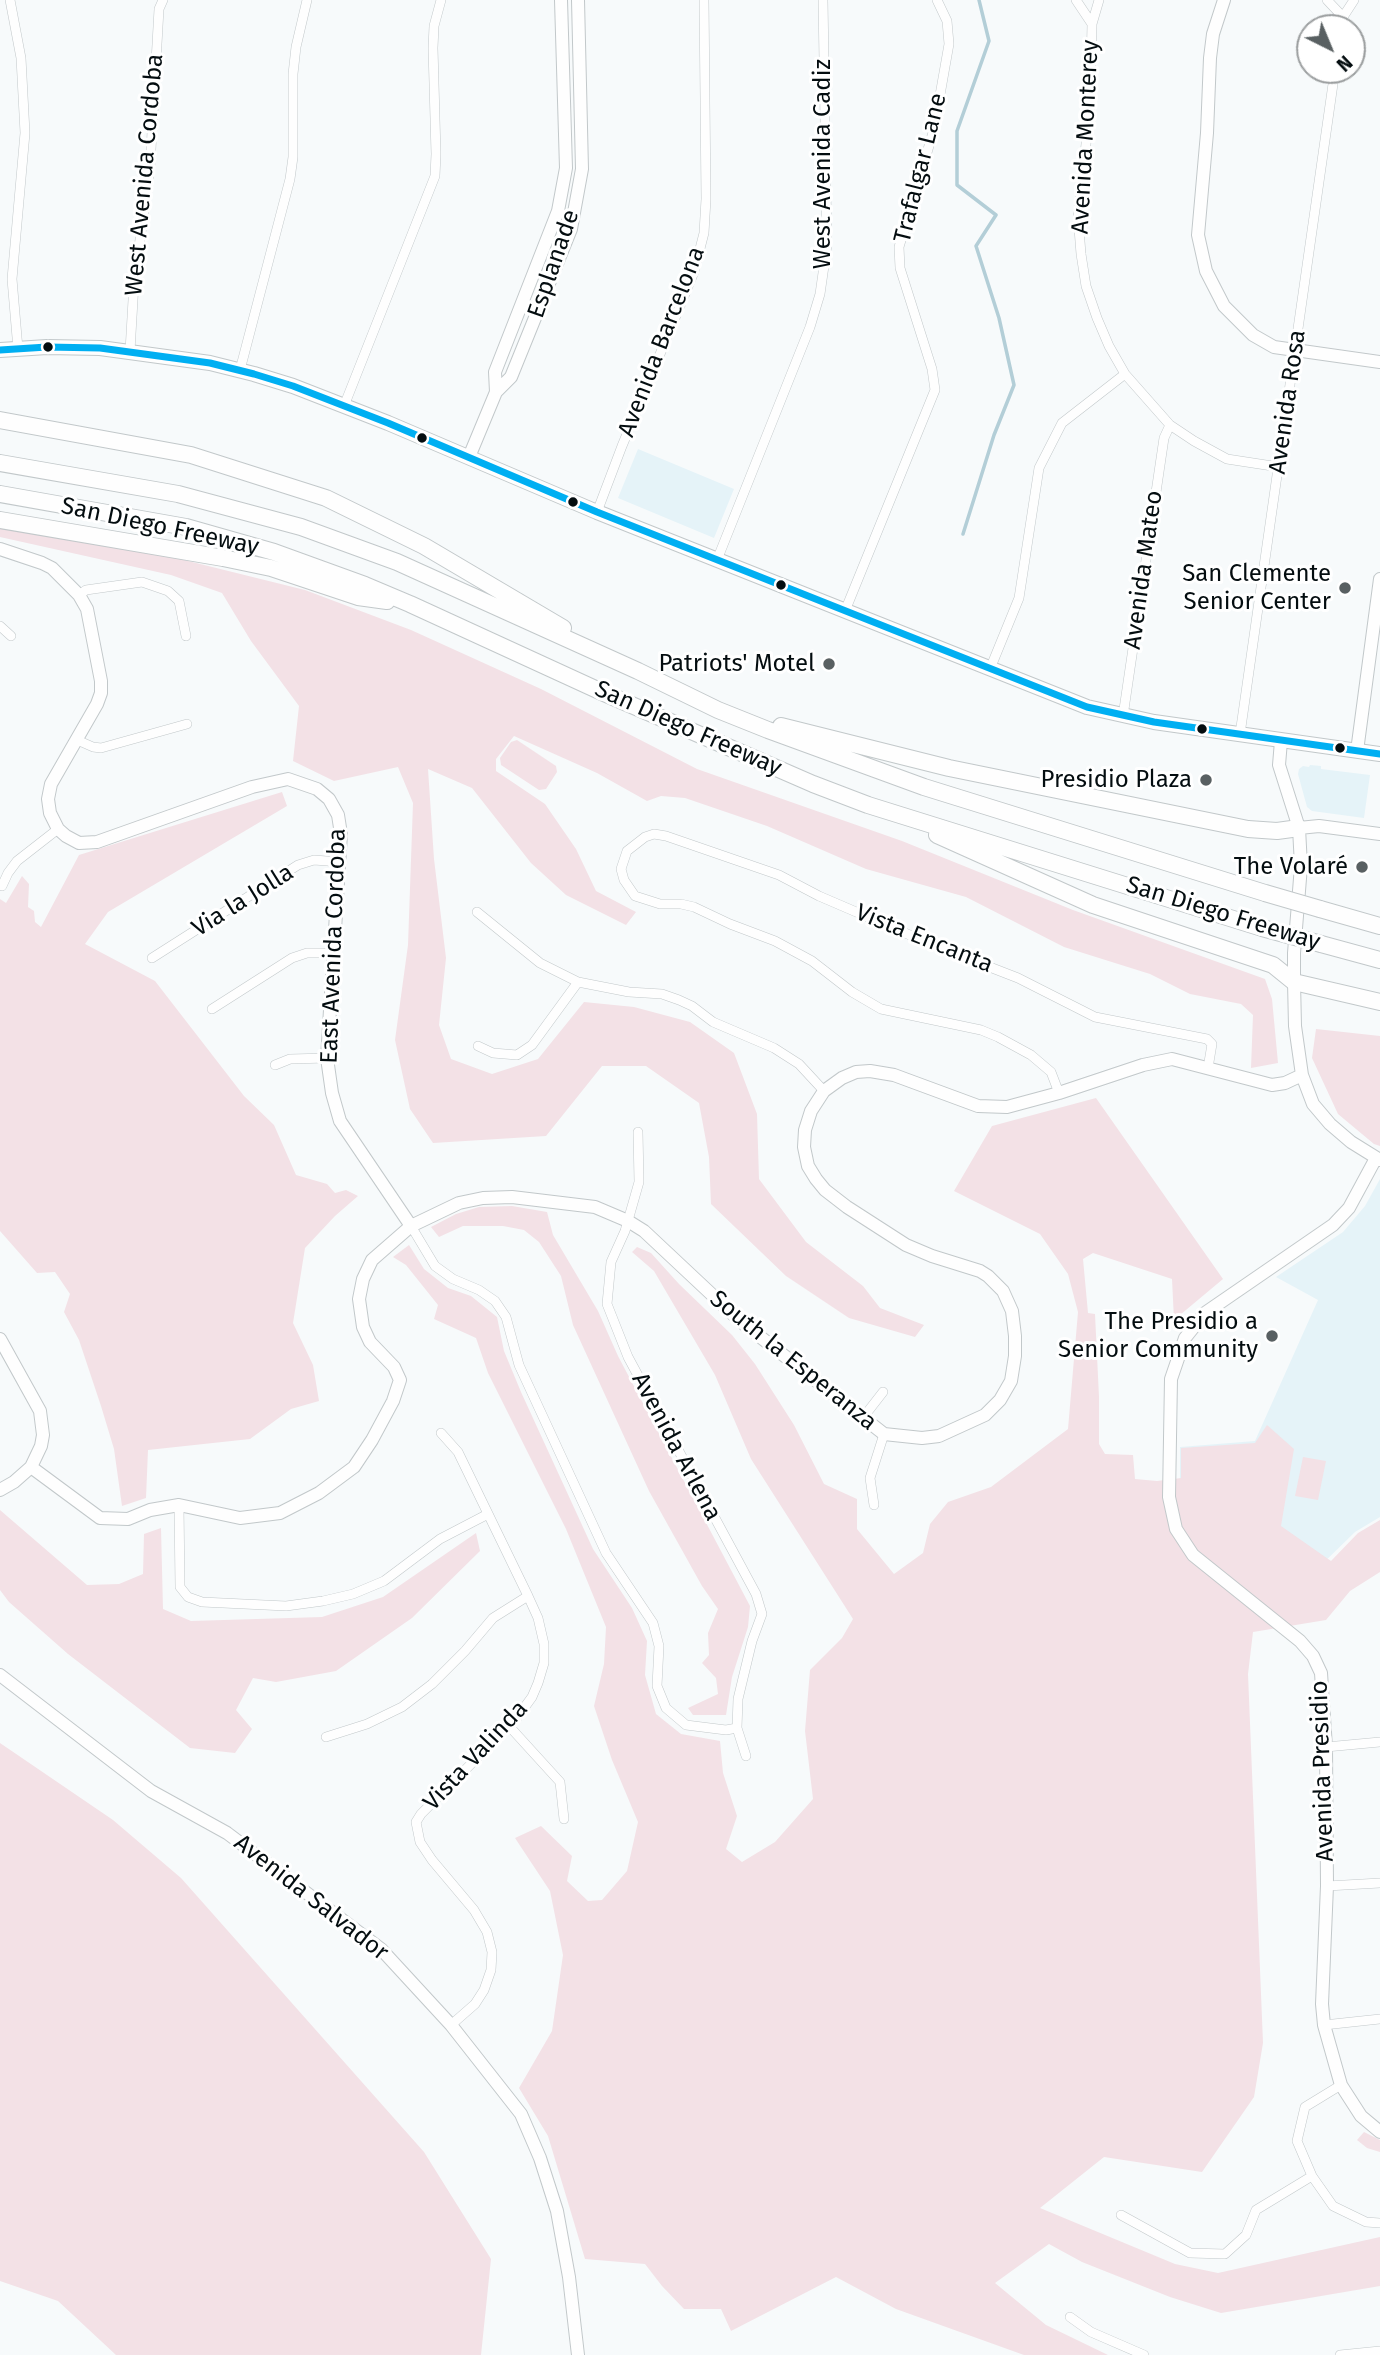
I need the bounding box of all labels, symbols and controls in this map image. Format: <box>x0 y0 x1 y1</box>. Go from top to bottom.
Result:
north arrow <box>1296 14 1366 84</box>
street label: Avenida Monterey <box>1067 39 1105 235</box>
text: N <box>1332 51 1357 76</box>
street label: West Avenida Cordoba <box>120 53 170 297</box>
street label: West Avenida Cadiz <box>809 59 837 269</box>
street label: Trafalgar Lane <box>889 90 953 246</box>
street label: Esplanade <box>522 206 586 322</box>
street label: Avenida Barcelona <box>612 243 712 441</box>
street label: Avenida Rosa <box>1264 328 1312 476</box>
unlabelled marker <box>41 340 55 354</box>
unlabelled marker <box>415 431 429 445</box>
street label: Avenida Mateo <box>1119 489 1169 651</box>
street label: San Diego Freeway <box>59 492 261 562</box>
unlabelled marker <box>566 495 580 509</box>
place label: San Clemente Senior Center <box>1182 560 1331 616</box>
unlabelled marker <box>774 578 788 592</box>
marker: San Clemente Senior Center <box>1337 580 1353 596</box>
place label: Patriots' Motel <box>658 650 815 678</box>
marker: Patriots' Motel <box>821 656 837 672</box>
street label: San Diego Freeway <box>590 675 786 783</box>
unlabelled marker <box>1195 722 1209 736</box>
unlabelled marker <box>1333 741 1347 755</box>
place label: Presidio Plaza <box>1041 766 1192 794</box>
marker: Presidio Plaza <box>1198 772 1214 788</box>
street label: East Avenida Cordoba <box>315 828 353 1064</box>
place label: The Volaré <box>1234 853 1348 881</box>
street label: Via la Jolla <box>187 859 299 943</box>
marker: The Volaré <box>1354 859 1370 875</box>
street label: San Diego Freeway <box>1122 871 1324 957</box>
street label: Vista Encanta <box>851 898 997 980</box>
street label: South la Esperanza <box>704 1285 882 1437</box>
place label: The Presidio a Senior Community <box>1058 1308 1258 1364</box>
marker: The Presidio a Senior Community <box>1264 1328 1280 1344</box>
street label: Avenida Arlena <box>625 1368 727 1526</box>
street label: Avenida Presidio <box>1305 1680 1341 1862</box>
street label: Vista Valinda <box>418 1695 534 1817</box>
street label: Avenida Salvador <box>228 1829 394 1967</box>

